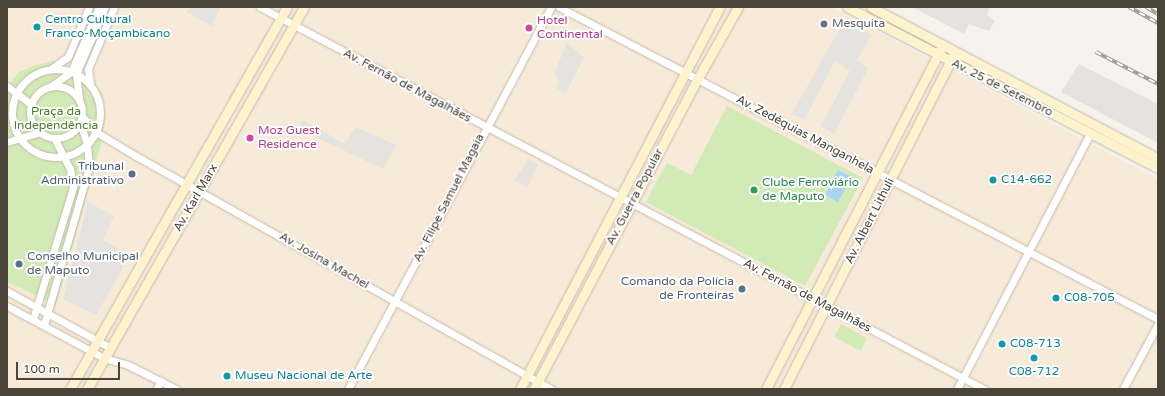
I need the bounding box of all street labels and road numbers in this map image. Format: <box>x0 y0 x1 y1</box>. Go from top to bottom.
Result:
street label: Av. Fernão de Magalhães <box>340 46 474 126</box>
street label: Av. 25 de Setembro <box>949 56 1055 120</box>
street label: Av. Zedéquias Manganhela <box>734 92 876 178</box>
street label: Av. Filipe Samuel Magaia <box>410 131 488 265</box>
street label: Av. Guerra Popular <box>603 146 667 248</box>
street label: Av. Karl Marx <box>171 162 221 234</box>
street label: Av. Albert Lithuli <box>842 176 898 266</box>
street label: Av. Josina Machel <box>277 229 371 293</box>
street label: Av. Fernão de Magalhães <box>740 256 874 336</box>

